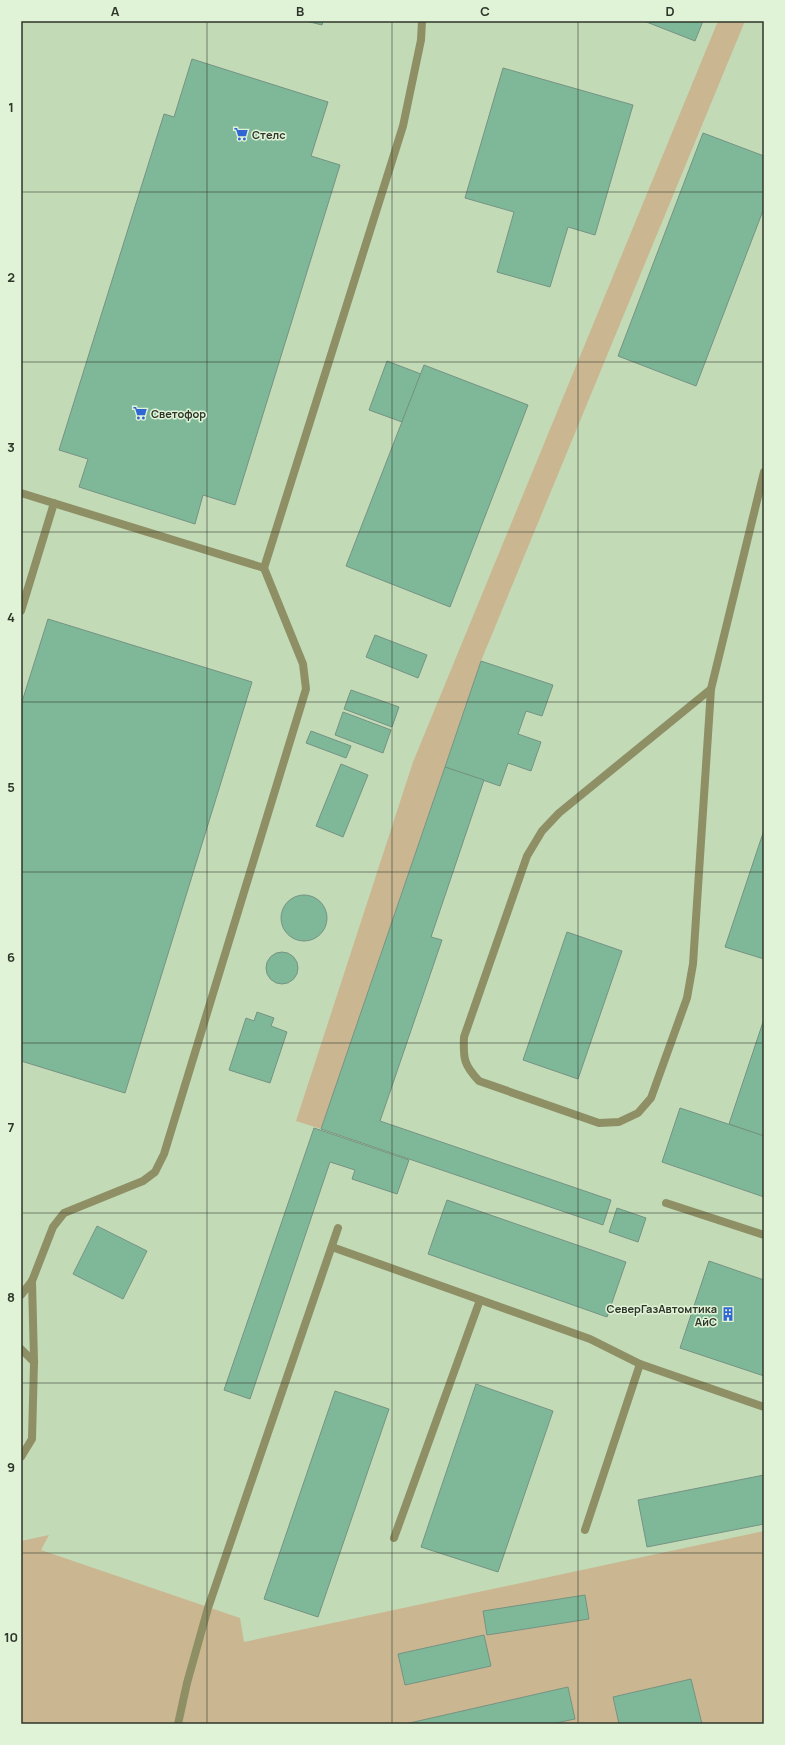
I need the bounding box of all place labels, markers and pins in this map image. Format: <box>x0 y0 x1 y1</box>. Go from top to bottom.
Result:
supermarket icon: Стелс <box>233 126 249 142</box>
place label: Стелс <box>252 127 286 142</box>
supermarket icon: Светофор <box>132 405 148 421</box>
place label: Светофор <box>151 406 206 421</box>
place label: СеверГазАвтомтика АйС <box>607 1301 717 1329</box>
building icon: СеверГазАвтомтика АйС <box>720 1306 736 1322</box>

